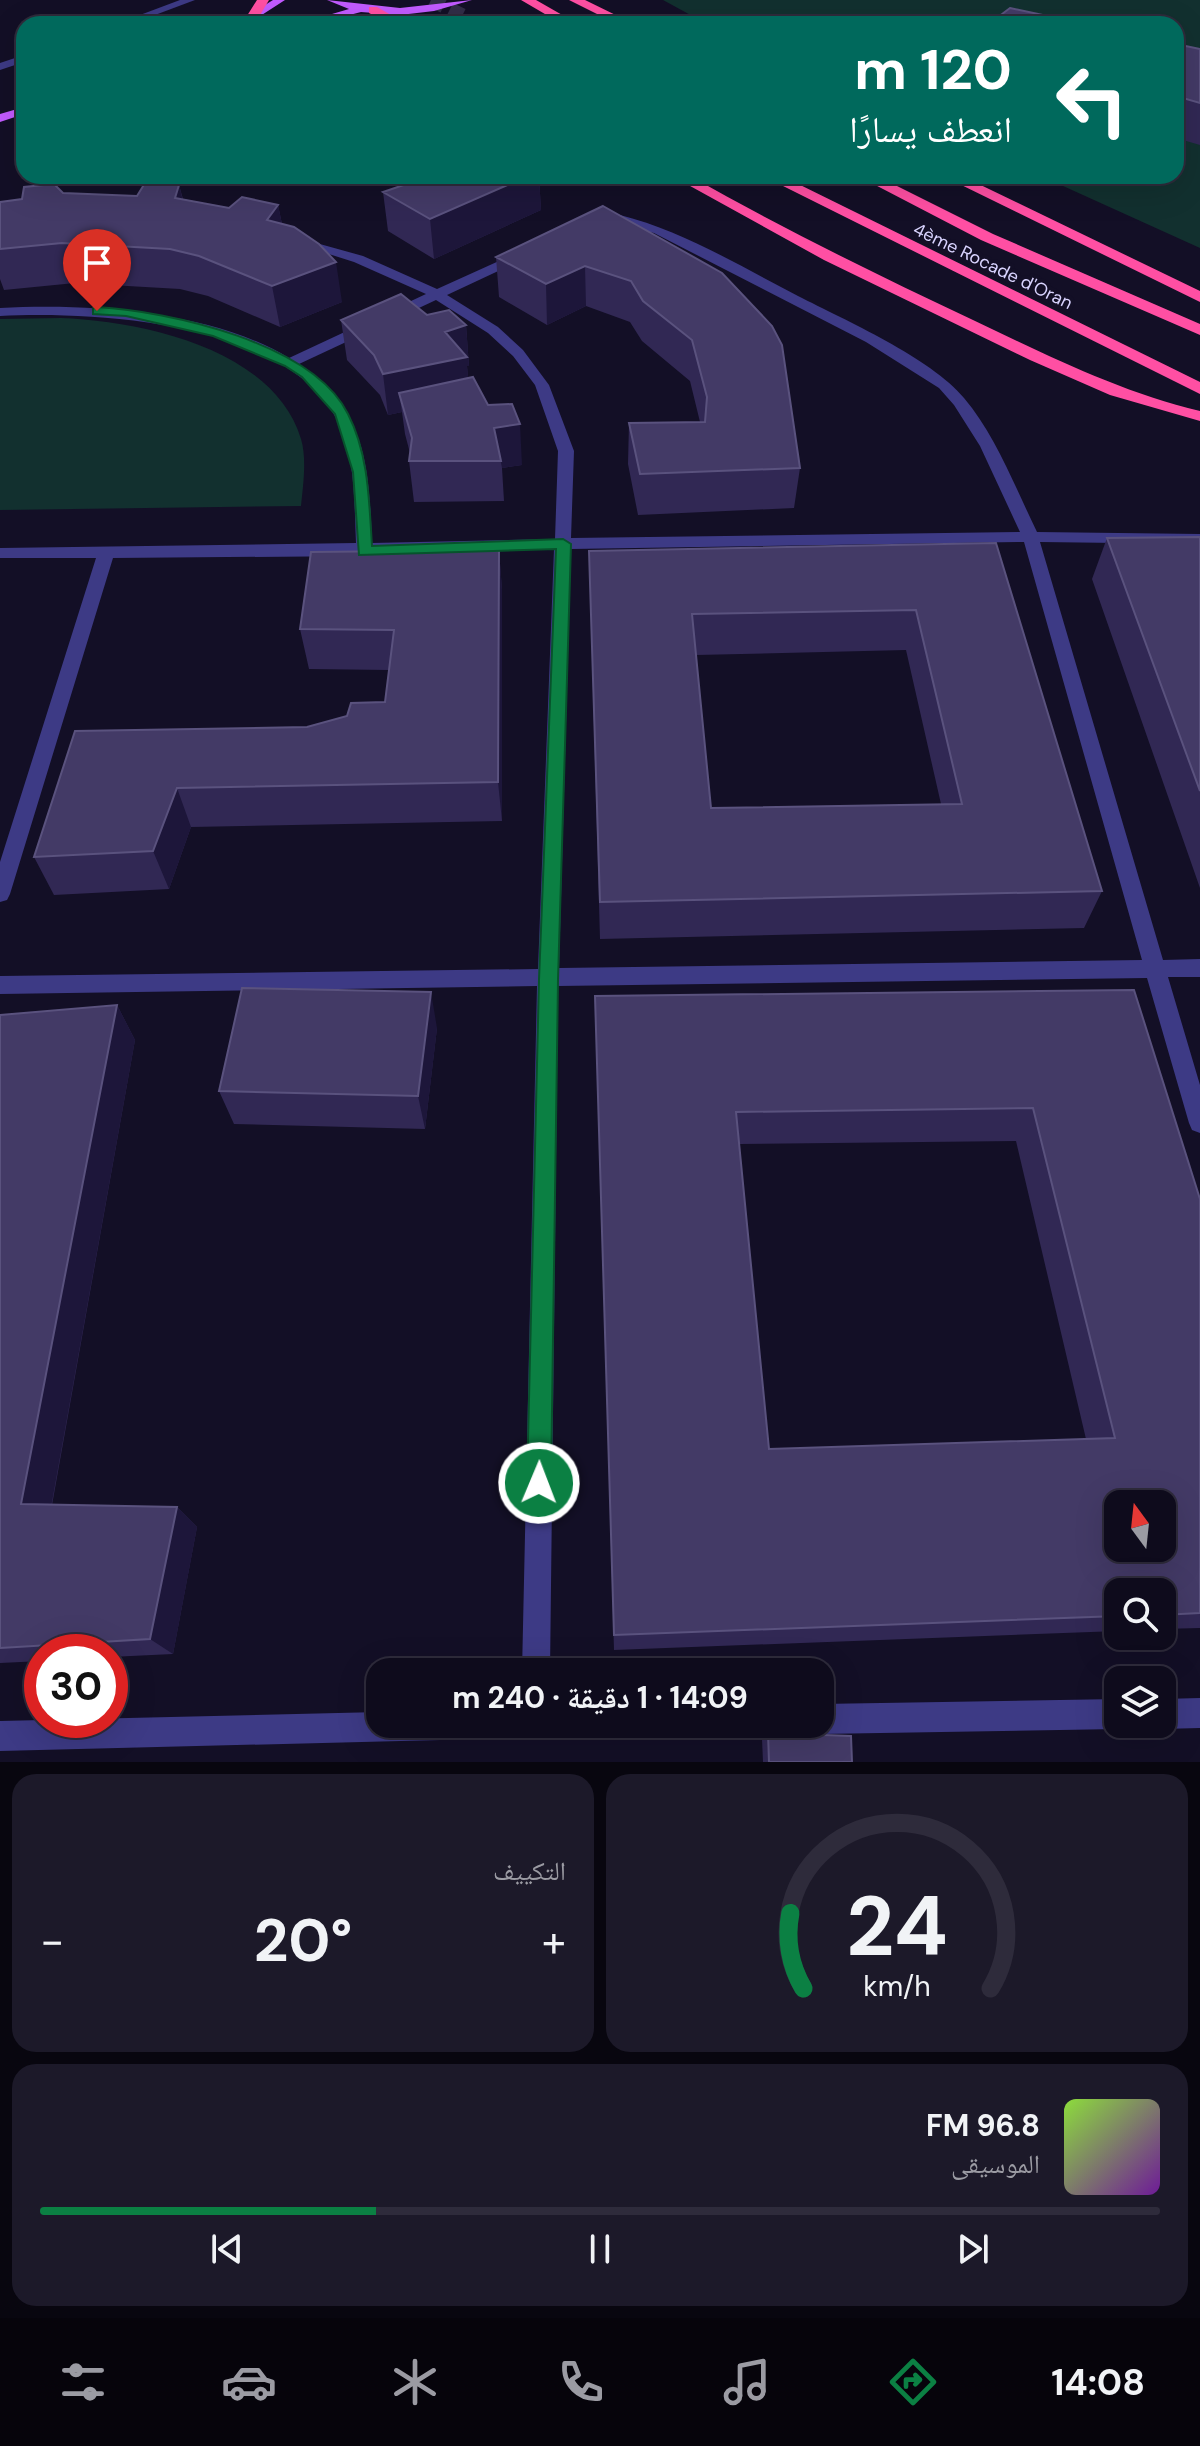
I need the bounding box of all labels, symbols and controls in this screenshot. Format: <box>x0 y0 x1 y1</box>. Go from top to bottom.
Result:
text: 120 m <box>854 33 1012 106</box>
icon: left <box>1040 48 1144 152</box>
text: انعطف يسارًا <box>849 106 1012 153</box>
street label: 4ème Rocade d'Oran <box>909 217 1077 315</box>
pin <box>63 229 131 311</box>
icon: arrive <box>75 241 119 285</box>
position arrow <box>497 1441 581 1525</box>
north arrow <box>1104 1490 1176 1562</box>
map controls <box>1104 1490 1176 1738</box>
button: search <box>1104 1578 1176 1650</box>
speed limit sign: 30 <box>24 1634 128 1738</box>
button: layers <box>1104 1666 1176 1738</box>
text: 14:09 · 1 دقيقة · 240 m <box>452 1678 748 1717</box>
text: التكييف <box>493 1854 566 1888</box>
text: 24 <box>846 1872 948 1981</box>
text: 20° <box>254 1901 352 1980</box>
text: − <box>40 1912 64 1970</box>
text: + <box>542 1912 566 1970</box>
text: km/h <box>863 1968 931 2005</box>
text: 96.8 FM <box>926 2106 1040 2145</box>
text: الموسيقى <box>951 2147 1040 2181</box>
icon: previous <box>205 2227 249 2271</box>
icon: pause <box>578 2227 622 2271</box>
icon: next <box>951 2227 995 2271</box>
icon: filters <box>55 2354 111 2410</box>
icon: car <box>221 2354 277 2410</box>
icon: climate <box>387 2354 443 2410</box>
icon: phone <box>553 2354 609 2410</box>
icon: music <box>719 2354 775 2410</box>
icon: directions <box>885 2354 941 2410</box>
text: 14:08 <box>1051 2359 1145 2406</box>

